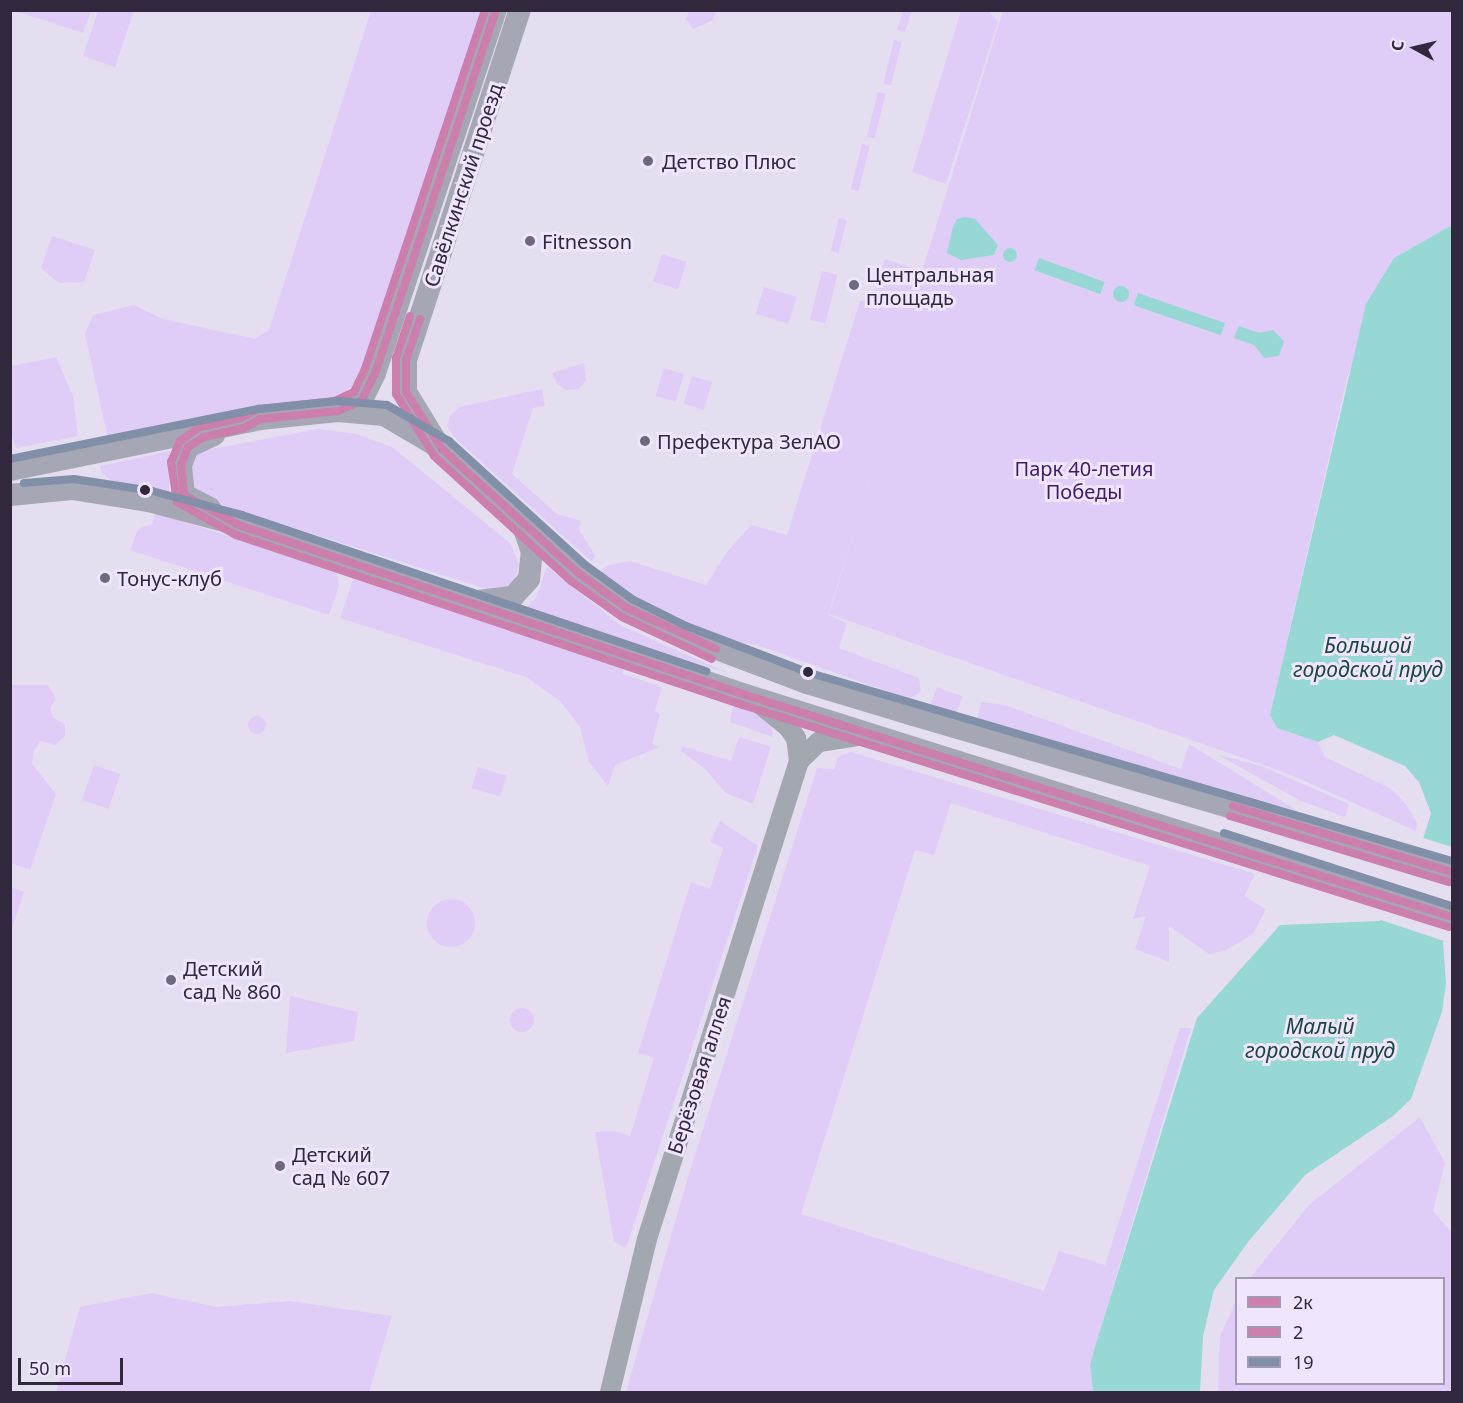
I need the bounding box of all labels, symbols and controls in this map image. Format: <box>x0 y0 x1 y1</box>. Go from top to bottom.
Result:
north arrow <box>1385 18 1445 78</box>
text: С <box>1386 39 1409 52</box>
street label: Савёлкинский проезд <box>419 80 507 290</box>
place label: Детство Плюс <box>662 149 796 173</box>
marker: Детство Плюс <box>639 152 657 170</box>
place label: Fitnesson <box>542 229 632 253</box>
marker: Fitnesson <box>523 234 537 248</box>
place label: Центральная площадь <box>866 262 994 309</box>
marker: Центральная площадь <box>847 278 861 292</box>
place label: Префектура ЗелАО <box>657 429 841 453</box>
marker: Префектура ЗелАО <box>638 434 652 448</box>
park label: Парк 40-летия Победы <box>1015 457 1153 504</box>
unlabelled marker <box>139 484 151 496</box>
place label: Тонус-клуб <box>117 566 222 590</box>
marker: Тонус-клуб <box>98 571 112 585</box>
water label: Большой городской пруд <box>1293 632 1443 682</box>
unlabelled marker <box>802 666 814 678</box>
place label: Детский сад № 860 <box>183 957 281 1004</box>
marker: Детский сад № 860 <box>164 973 178 987</box>
street label: Берёзовая аллея <box>662 993 736 1157</box>
water label: Малый городской пруд <box>1245 1013 1395 1063</box>
place label: Детский сад № 607 <box>292 1142 390 1189</box>
marker: Детский сад № 607 <box>273 1159 287 1173</box>
legend <box>1235 1277 1445 1385</box>
text: 2к <box>1293 1290 1313 1314</box>
text: 2 <box>1293 1320 1303 1344</box>
scale bar <box>21 1346 126 1384</box>
text: 19 <box>1293 1350 1314 1374</box>
text: 50 m <box>29 1356 71 1380</box>

